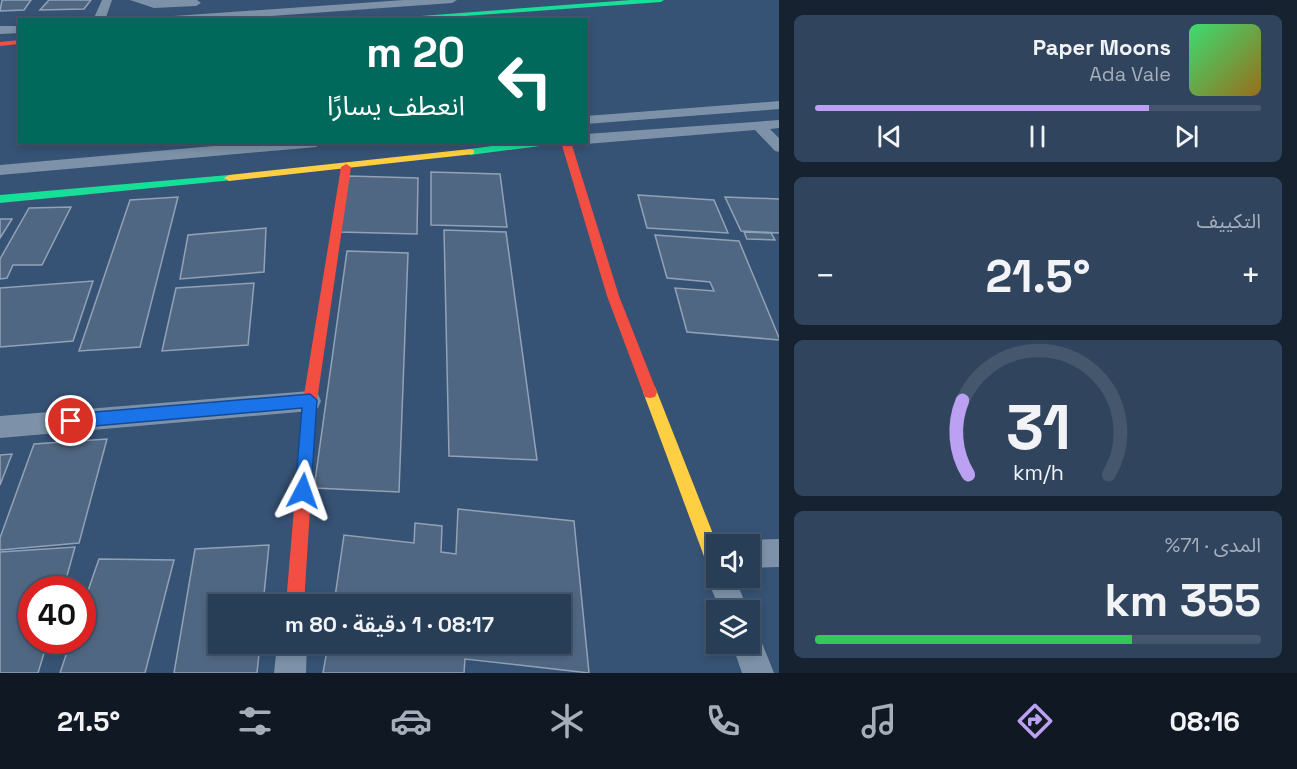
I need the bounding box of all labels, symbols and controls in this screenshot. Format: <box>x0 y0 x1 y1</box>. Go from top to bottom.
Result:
text: 20 m <box>366 26 465 79</box>
text: Paper Moons <box>1033 33 1171 61</box>
icon: left <box>486 42 564 120</box>
text: Ada Vale <box>1089 61 1171 87</box>
text: انعطف يسارًا <box>327 88 465 123</box>
icon: previous <box>873 120 906 153</box>
icon: pause <box>1021 120 1054 153</box>
icon: next <box>1170 120 1203 153</box>
text: التكييف <box>1197 208 1261 234</box>
text: 21.5° <box>985 248 1091 305</box>
text: − <box>815 255 835 297</box>
text: + <box>1241 255 1261 297</box>
text: 31 <box>1005 388 1071 467</box>
pin <box>45 395 96 446</box>
icon: arrive <box>54 404 87 437</box>
position arrow <box>271 459 335 523</box>
text: km/h <box>1012 459 1064 486</box>
text: المدى · 71% <box>1165 532 1261 558</box>
map controls <box>706 534 760 654</box>
button: sound <box>706 534 760 588</box>
text: 355 km <box>1104 572 1261 629</box>
speed limit sign: 40 <box>18 576 96 654</box>
button: layers <box>706 600 760 654</box>
text: 08:17 · 1 دقيقة · 80 m <box>285 610 494 638</box>
icon: filters <box>234 700 276 742</box>
icon: car <box>390 700 432 742</box>
icon: climate <box>546 700 588 742</box>
icon: phone <box>702 700 744 742</box>
icon: music <box>858 700 900 742</box>
icon: directions <box>1014 700 1056 742</box>
text: 21.5° <box>57 704 120 739</box>
text: 08:16 <box>1169 704 1240 739</box>

